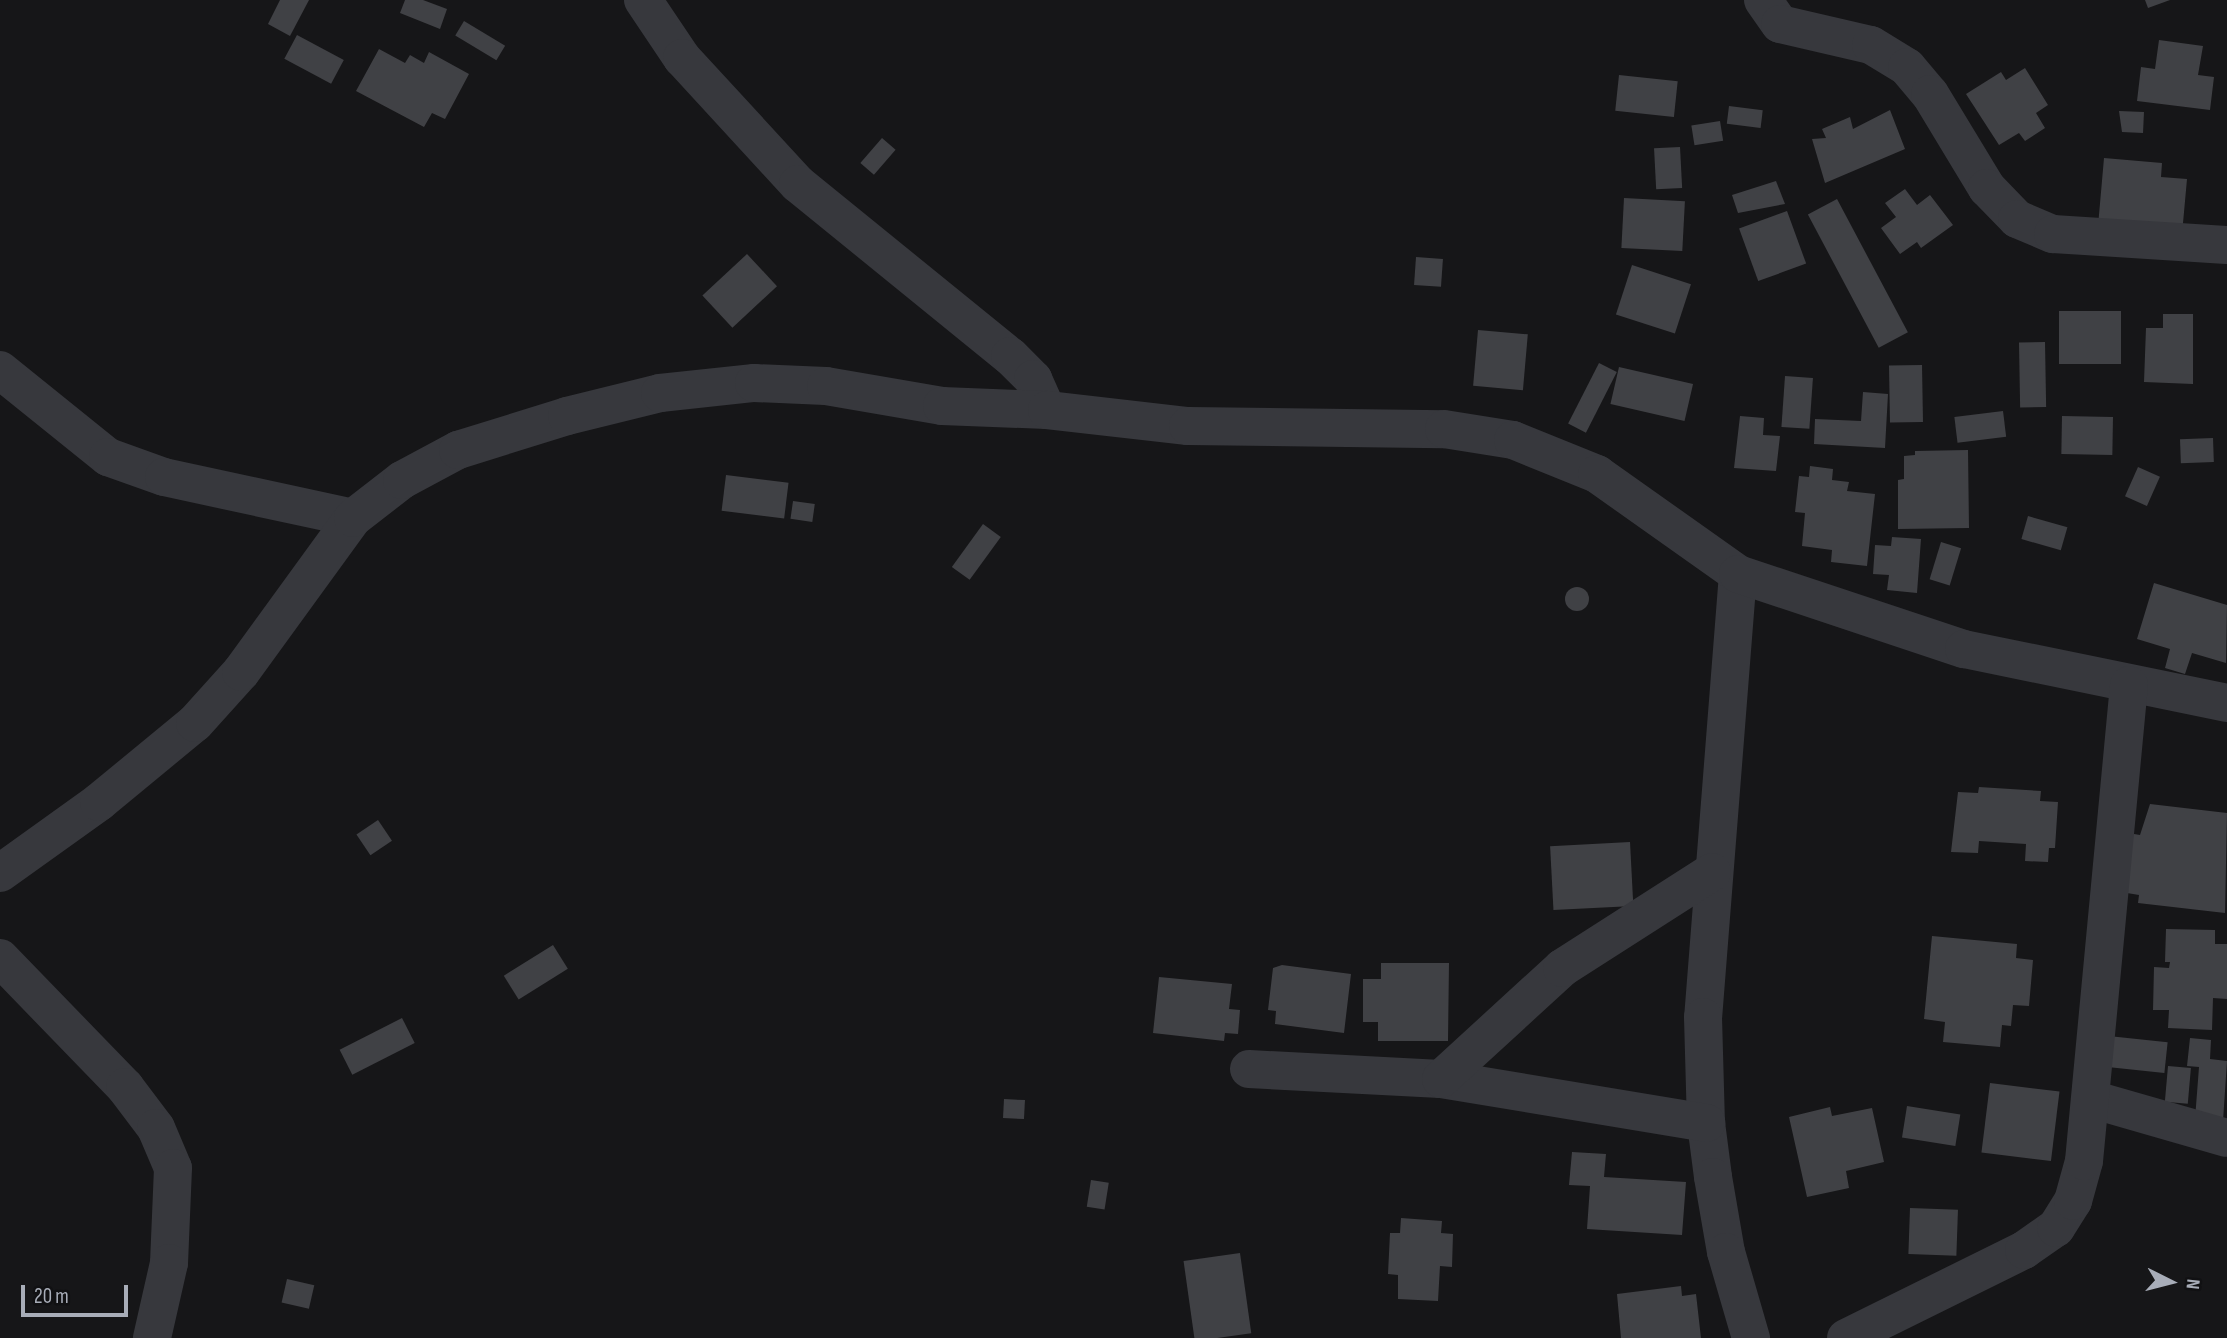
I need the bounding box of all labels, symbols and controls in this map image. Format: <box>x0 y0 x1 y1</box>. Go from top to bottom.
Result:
north arrow <box>2136 1247 2206 1317</box>
scale bar <box>24 1272 131 1316</box>
text: N <box>2180 1278 2204 1290</box>
text: 20 m <box>34 1284 69 1309</box>

